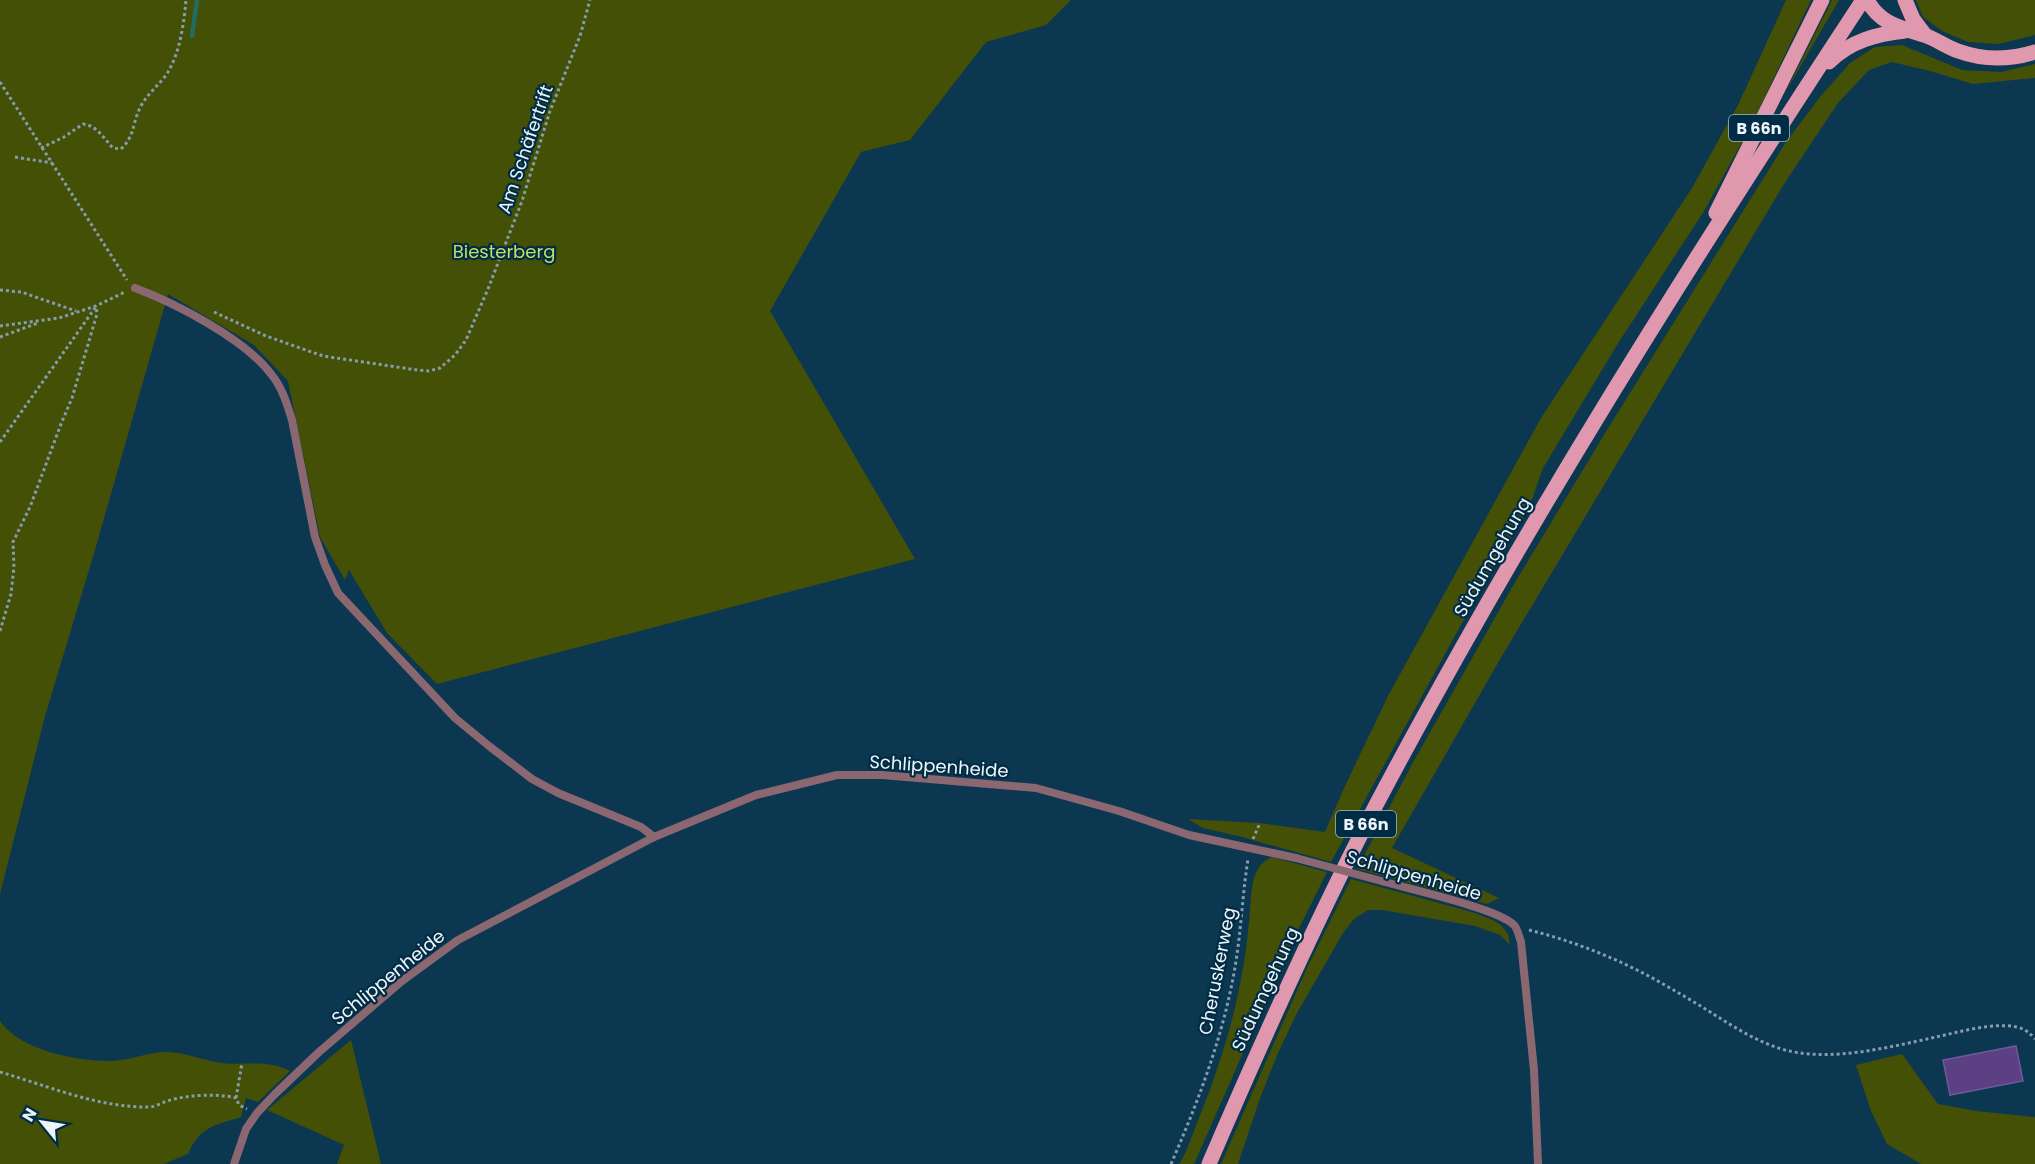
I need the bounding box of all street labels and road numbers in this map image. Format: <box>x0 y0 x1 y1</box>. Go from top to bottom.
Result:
street label: Am Schäfertrift <box>491 81 559 217</box>
road number: B 66n <box>1729 115 1789 141</box>
street label: Südumgehung <box>1448 493 1536 621</box>
street label: Schlippenheide <box>869 749 1009 783</box>
road number: B 66n <box>1336 811 1396 837</box>
street label: Schlippenheide <box>1344 844 1484 906</box>
street label: Cheruskerweg <box>1192 905 1242 1037</box>
street label: Schlippenheide <box>326 923 450 1031</box>
street label: Südumgehung <box>1225 923 1305 1055</box>

